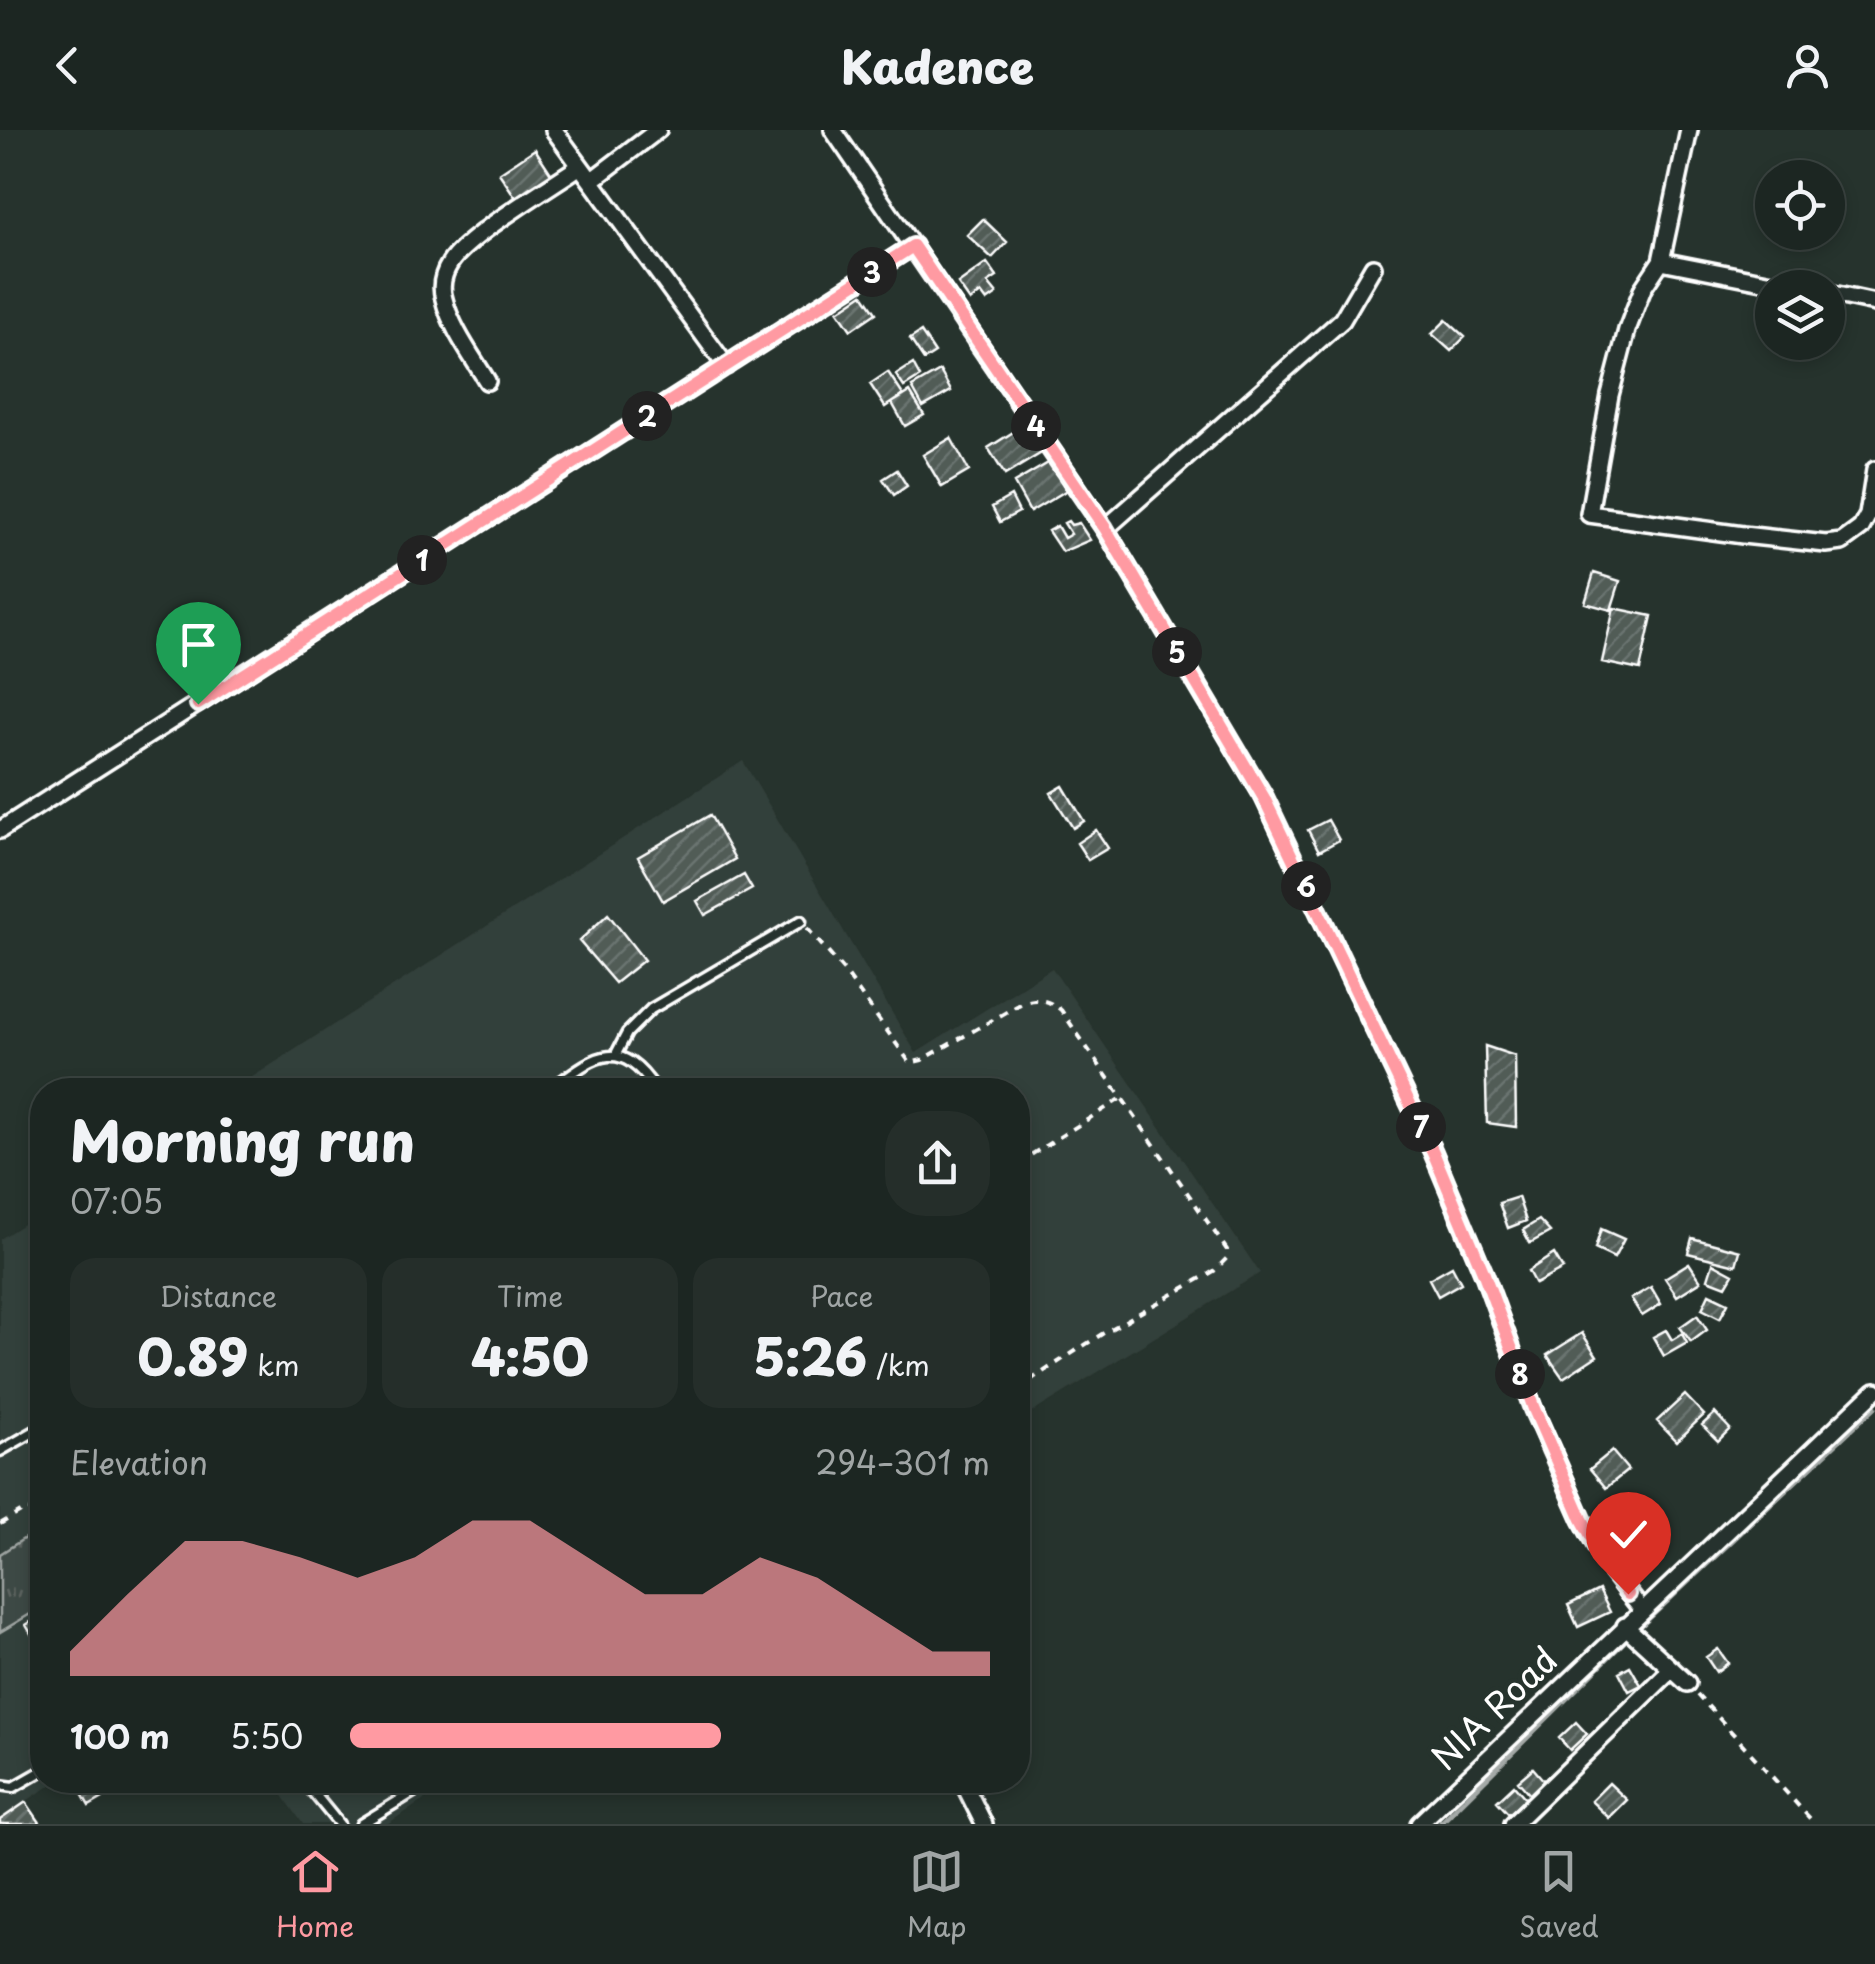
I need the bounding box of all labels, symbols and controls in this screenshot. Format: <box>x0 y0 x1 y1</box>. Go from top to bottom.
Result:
text: Kadence <box>841 31 1034 99</box>
icon: back <box>40 38 95 93</box>
icon: person <box>1780 38 1835 93</box>
map controls <box>1755 160 1845 360</box>
button: locate <box>1755 160 1845 250</box>
pin: 3 <box>847 247 897 297</box>
text: 3 <box>863 250 881 293</box>
button: layers <box>1755 270 1845 360</box>
pin: 2 <box>622 391 672 441</box>
text: 2 <box>637 394 657 437</box>
pin: 4 <box>1011 401 1061 451</box>
text: 4 <box>1026 404 1046 447</box>
pin: 1 <box>397 535 447 585</box>
text: 1 <box>415 538 429 581</box>
pin <box>156 602 241 705</box>
icon: arrive <box>171 617 226 672</box>
pin: 5 <box>1152 627 1202 677</box>
text: 5 <box>1168 630 1186 673</box>
pin: 6 <box>1281 861 1331 911</box>
text: 6 <box>1296 864 1316 907</box>
text: Morning run <box>70 1098 415 1181</box>
pin: 7 <box>1396 1102 1446 1152</box>
text: 7 <box>1413 1105 1429 1148</box>
button: share <box>885 1111 990 1216</box>
text: 07:05 <box>70 1177 163 1225</box>
text: Distance <box>160 1274 277 1317</box>
text: Time <box>497 1274 563 1317</box>
text: Pace <box>810 1274 873 1317</box>
text: 0.89 <box>137 1317 248 1393</box>
text: 4:50 <box>471 1317 589 1393</box>
text: 5:26 <box>753 1317 867 1393</box>
text: km <box>248 1343 299 1386</box>
text: /km <box>867 1343 930 1386</box>
pin: 8 <box>1495 1349 1545 1399</box>
text: 8 <box>1511 1352 1529 1395</box>
text: Elevation <box>70 1438 208 1486</box>
text: 294–301 m <box>815 1438 990 1486</box>
pin <box>1586 1492 1671 1595</box>
icon: check <box>1601 1507 1656 1562</box>
street label: NIA Road <box>1418 1633 1568 1781</box>
text: 100 m <box>70 1712 170 1760</box>
text: 5:50 <box>230 1712 304 1760</box>
tab: Home <box>276 1844 354 1947</box>
tab: Map <box>907 1844 967 1947</box>
tab: Saved <box>1519 1844 1599 1947</box>

